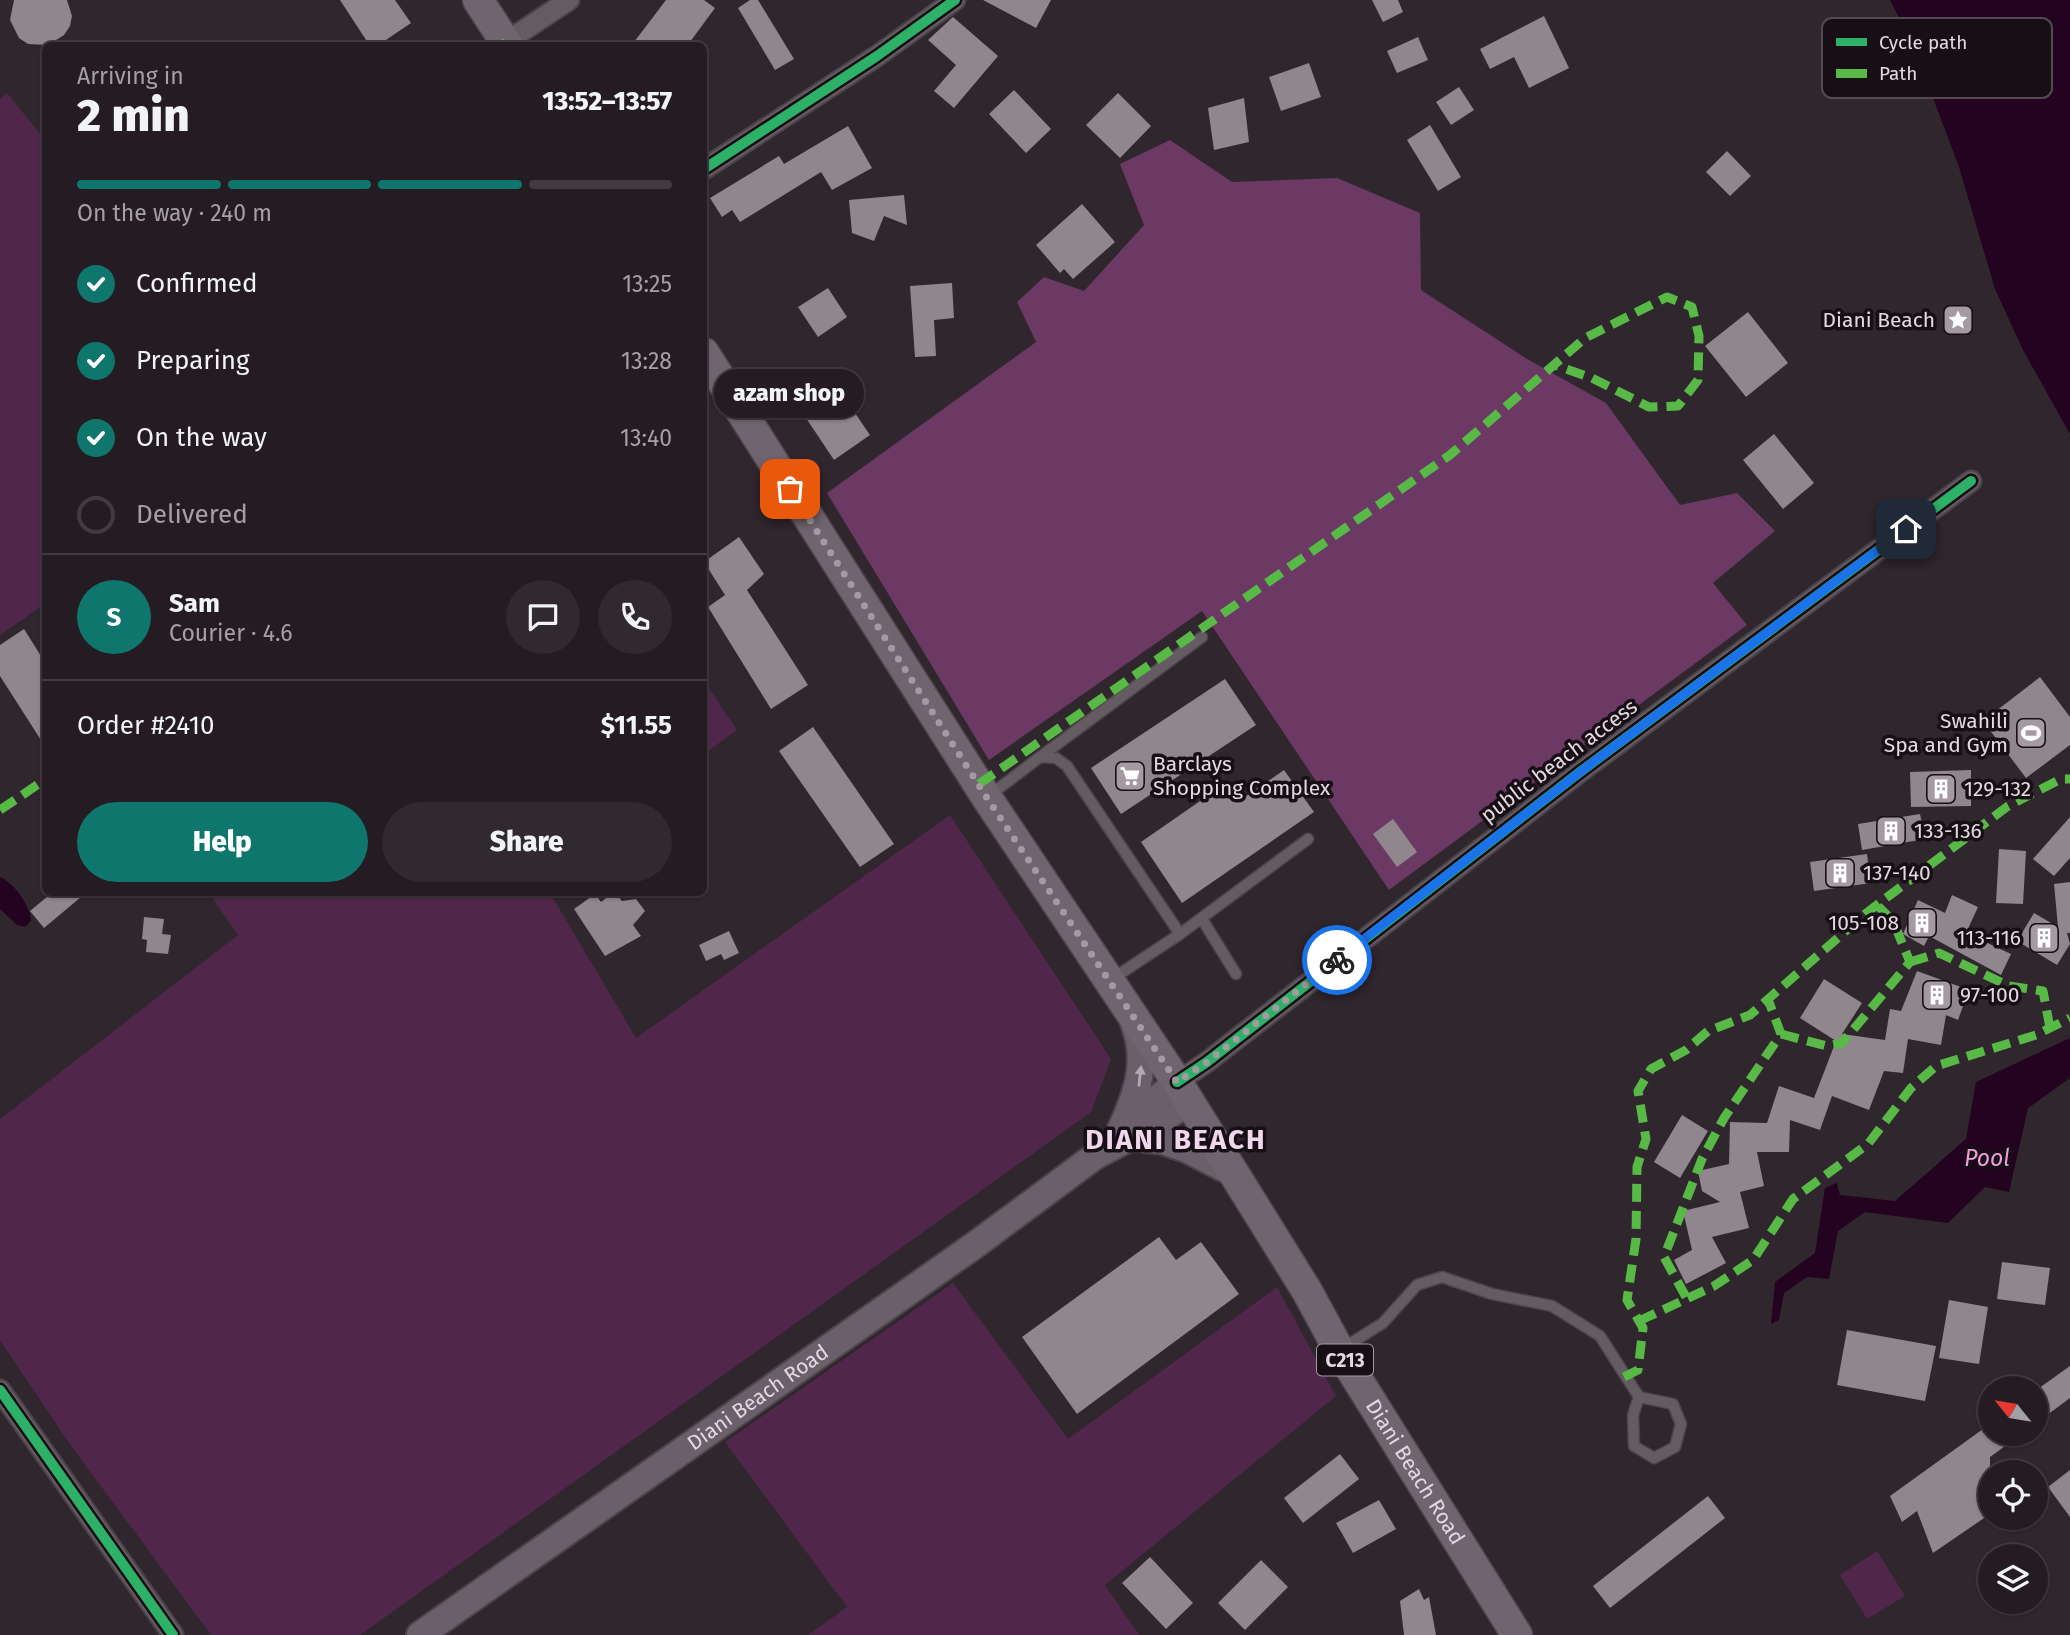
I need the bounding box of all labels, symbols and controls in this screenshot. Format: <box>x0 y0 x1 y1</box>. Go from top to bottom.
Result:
legend <box>1822 18 2052 98</box>
text: Cycle path <box>1879 31 1967 54</box>
text: Arriving in <box>77 62 184 90</box>
text: Path <box>1879 62 1917 85</box>
text: 13:52–13:57 <box>542 86 672 117</box>
text: 2 min <box>77 88 190 143</box>
text: On the way · 240 m <box>77 199 272 227</box>
icon: check <box>77 265 115 303</box>
text: Confirmed <box>136 268 257 299</box>
text: 13:25 <box>622 270 672 298</box>
place icon: Diani Beach <box>1941 303 1975 337</box>
place label: Diani Beach <box>1823 307 1935 333</box>
icon: check <box>77 342 115 380</box>
text: Preparing <box>136 345 249 376</box>
text: 13:28 <box>621 347 672 375</box>
callout: azam shop <box>715 370 865 419</box>
text: azam shop <box>733 379 845 407</box>
icon: check <box>77 419 115 457</box>
text: On the way <box>136 422 267 453</box>
text: 13:40 <box>620 424 672 452</box>
pin <box>760 459 820 519</box>
icon: bag <box>771 470 809 508</box>
text: Delivered <box>136 499 248 530</box>
pin <box>1876 499 1936 559</box>
icon: home <box>1887 510 1925 548</box>
button: chat <box>506 580 580 654</box>
button: phone <box>598 580 672 654</box>
text: Sam <box>169 588 220 619</box>
text: S <box>107 602 121 633</box>
text: Courier · 4.6 <box>169 619 293 647</box>
street label: public beach access <box>1476 694 1643 828</box>
place label: Swahili Spa and Gym <box>1884 708 2008 758</box>
text: Order #2410 <box>77 710 214 741</box>
text: $11.55 <box>601 710 672 741</box>
sports icon: Swahili Spa and Gym <box>2014 716 2048 750</box>
place label: Barclays Shopping Complex <box>1153 751 1331 801</box>
supermarket icon: Barclays Shopping Complex <box>1113 759 1147 793</box>
building icon: 129-132 <box>1924 772 1958 806</box>
place label: 129-132 <box>1964 776 2031 802</box>
button: Help <box>77 802 368 882</box>
button: Share <box>382 802 672 882</box>
building icon: 133-136 <box>1874 814 1908 848</box>
place label: 133-136 <box>1914 818 1982 844</box>
building icon: 137-140 <box>1823 856 1857 890</box>
place label: 137-140 <box>1863 860 1931 886</box>
building icon: 105-108 <box>1905 906 1939 940</box>
place label: 105-108 <box>1828 910 1899 936</box>
building icon: 113-116 <box>2027 921 2061 955</box>
courier <box>1302 925 1372 995</box>
place label: 113-116 <box>1957 925 2021 951</box>
icon: bike <box>1318 941 1356 979</box>
building icon: 97-100 <box>1920 978 1954 1012</box>
place label: 97-100 <box>1960 982 2020 1008</box>
one-way arrow <box>1134 1065 1145 1087</box>
district label: DIANI BEACH <box>1085 1123 1267 1156</box>
water label: Pool <box>1964 1144 2010 1172</box>
street label: Diani Beach Road <box>682 1339 834 1456</box>
road number: C213 <box>1317 1344 1373 1376</box>
north arrow <box>1978 1376 2048 1446</box>
map controls <box>1978 1376 2048 1614</box>
street label: Diani Beach Road <box>1360 1394 1470 1549</box>
button: locate <box>1978 1460 2048 1530</box>
button: layers <box>1978 1544 2048 1614</box>

